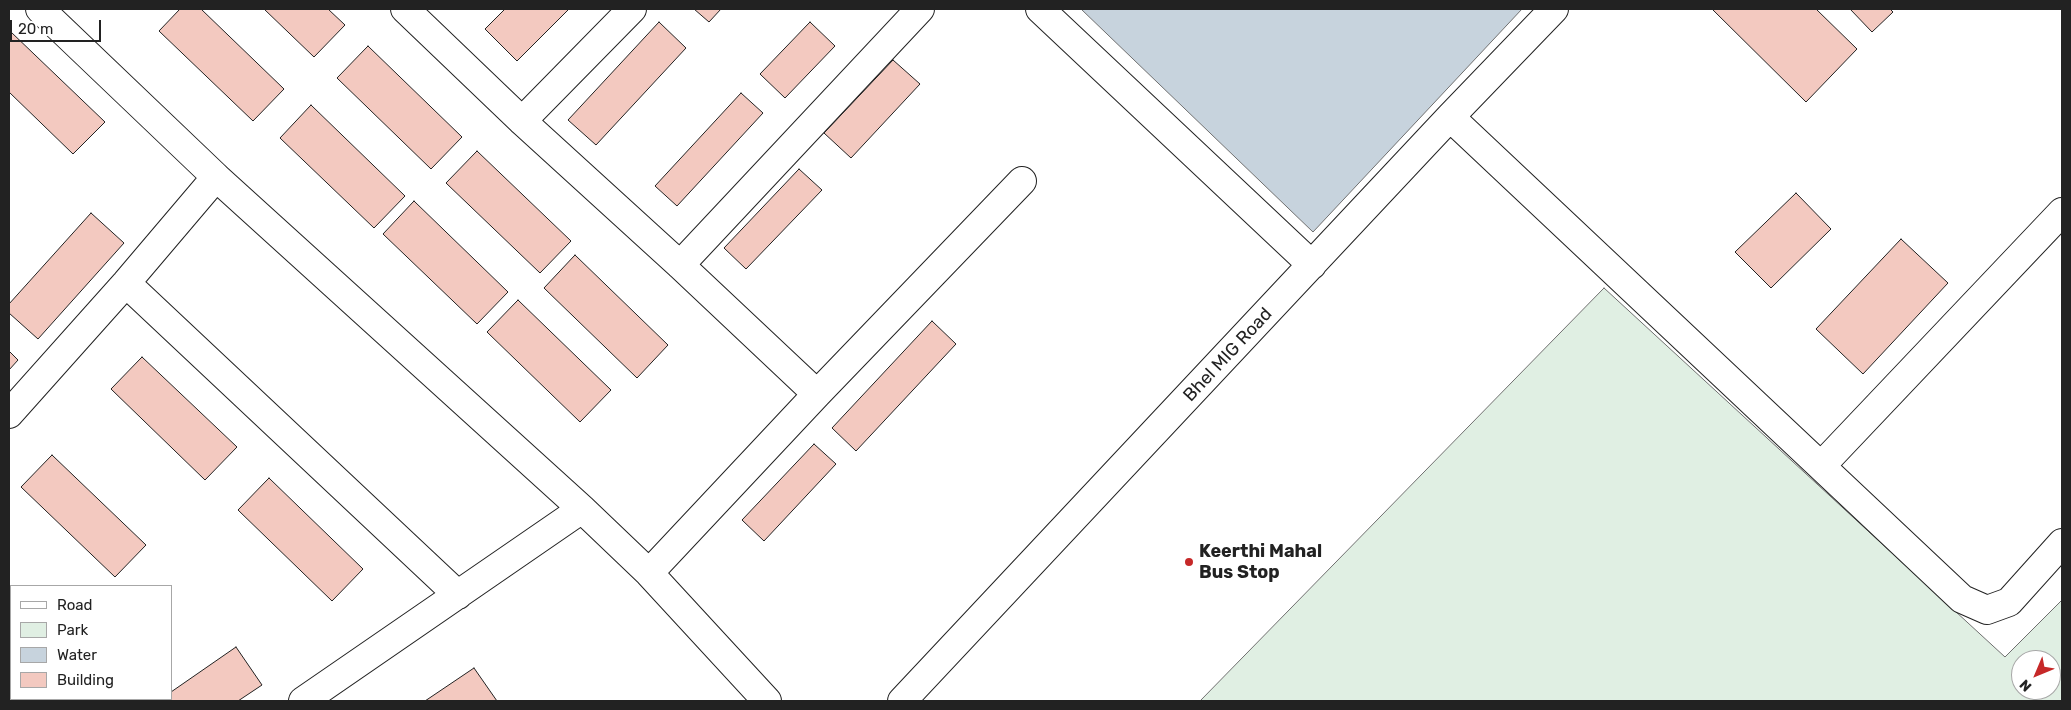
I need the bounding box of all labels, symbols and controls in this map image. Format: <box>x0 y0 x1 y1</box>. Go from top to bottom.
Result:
scale bar <box>12 10 104 42</box>
text: 20 m <box>18 20 53 38</box>
street label: Bhel MIG Road <box>1179 304 1277 406</box>
place label: Keerthi Mahal Bus Stop <box>1199 541 1322 584</box>
marker: Keerthi Mahal Bus Stop <box>1183 556 1195 568</box>
legend <box>10 585 172 700</box>
text: Road <box>57 596 93 614</box>
text: Park <box>57 621 88 639</box>
text: Water <box>57 646 97 664</box>
north arrow <box>2011 650 2061 700</box>
text: Building <box>57 671 114 689</box>
text: N <box>2016 676 2035 695</box>

